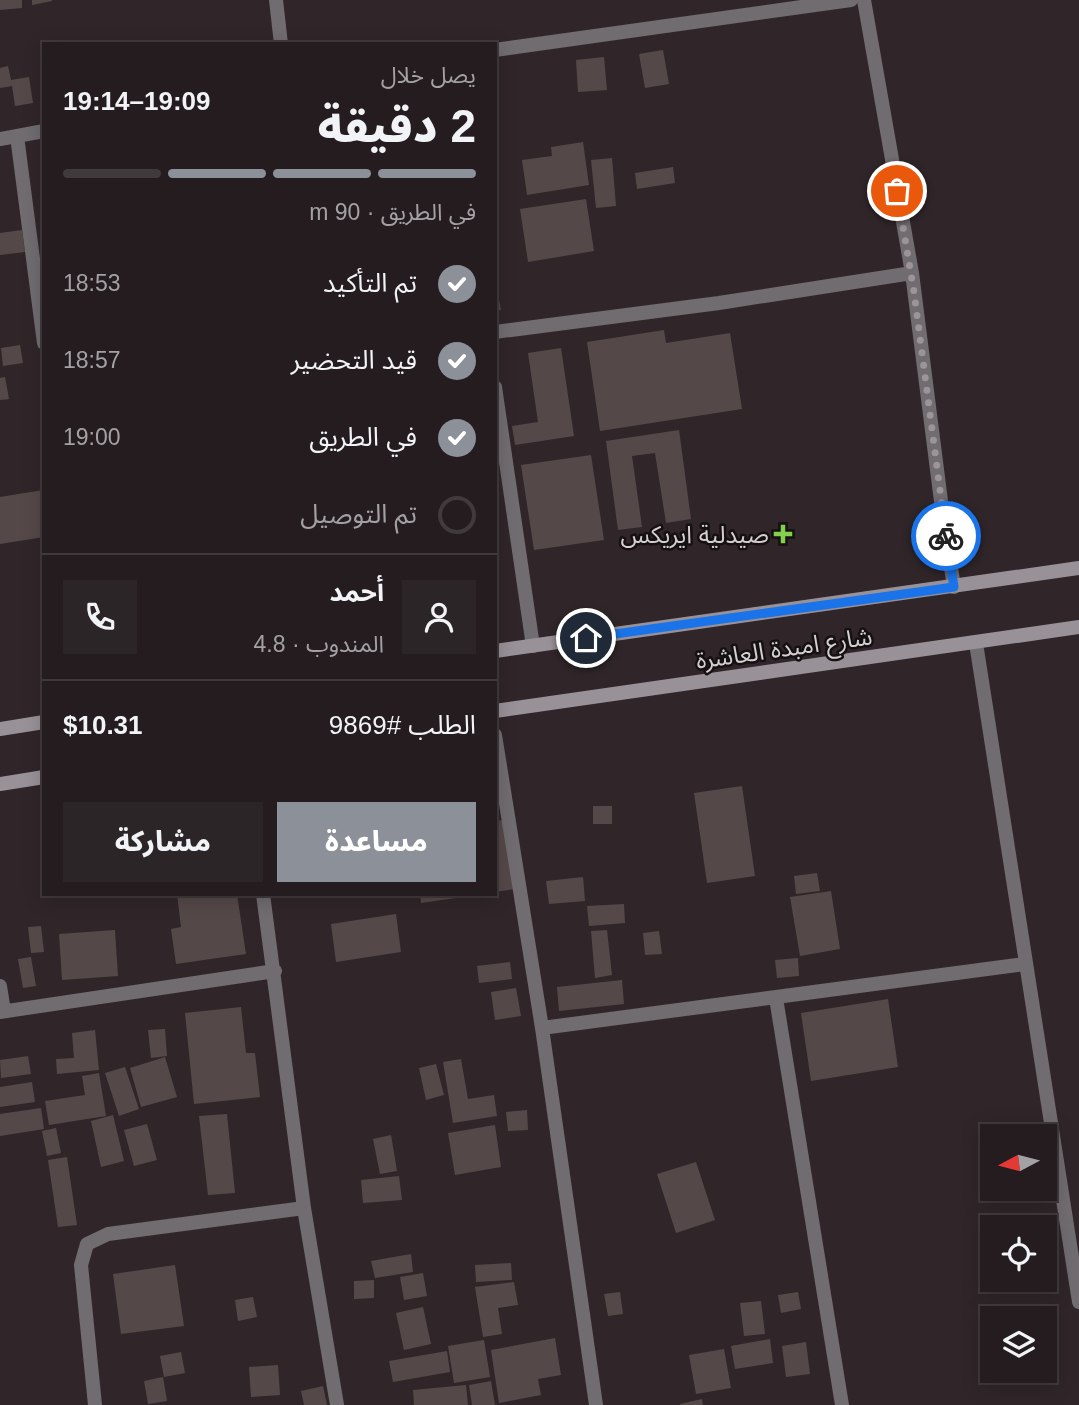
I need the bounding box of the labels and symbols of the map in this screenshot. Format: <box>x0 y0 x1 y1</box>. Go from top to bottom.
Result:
pin <box>867 161 927 221</box>
courier <box>911 501 981 571</box>
place label: صيدلية ايريكس <box>621 521 769 549</box>
marker: صيدلية ايريكس <box>775 526 791 542</box>
pin <box>556 608 616 668</box>
street label: شارع امبدة العاشرة <box>694 622 874 678</box>
north arrow <box>980 1124 1057 1200</box>

